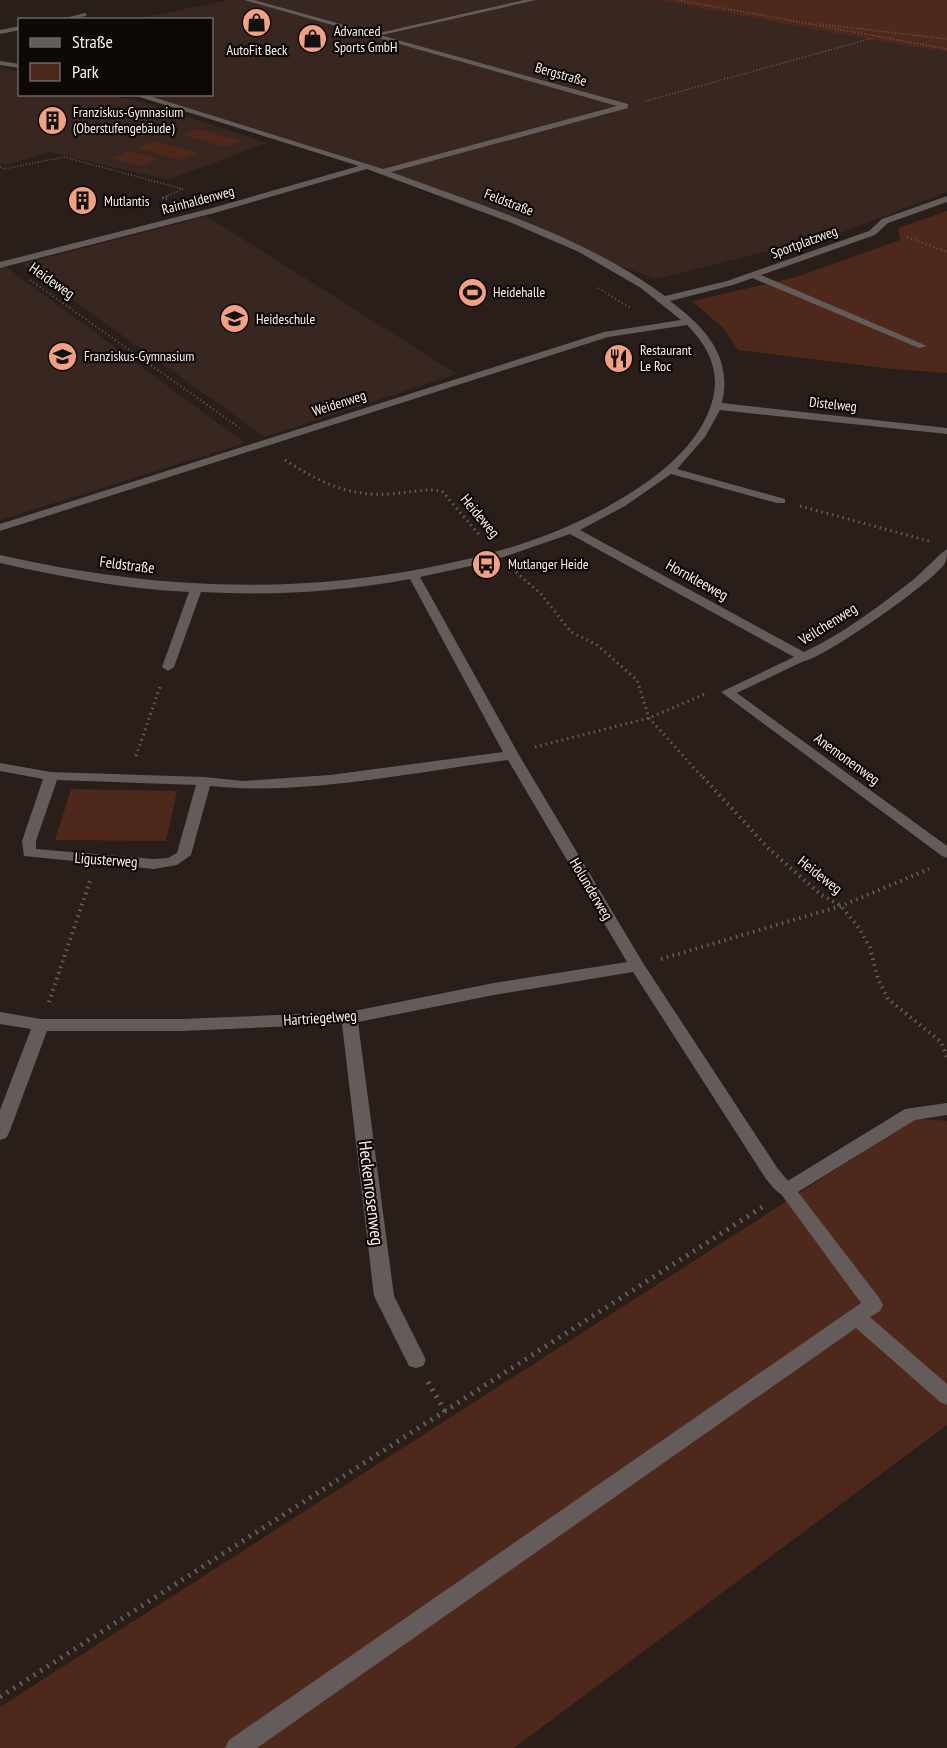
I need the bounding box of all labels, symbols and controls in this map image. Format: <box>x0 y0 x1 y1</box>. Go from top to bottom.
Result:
shop icon: AutoFit Beck <box>241 7 273 39</box>
legend <box>18 18 213 96</box>
place label: Advanced Sports GmbH <box>334 22 397 56</box>
shop icon: Advanced Sports GmbH <box>297 23 329 55</box>
text: Straße <box>72 30 113 53</box>
place label: AutoFit Beck <box>227 41 288 59</box>
street label: Bergstraße <box>533 58 589 90</box>
text: Park <box>72 60 99 83</box>
place label: Franziskus-Gymnasium (Oberstufengebäude) <box>73 103 183 137</box>
building icon: Franziskus-Gymnasium (Oberstufengebäude) <box>36 104 68 136</box>
street label: Rainhaldenweg <box>160 182 236 218</box>
street label: Feldstraße <box>482 184 536 220</box>
building icon: Mutlantis <box>67 185 99 217</box>
place label: Mutlantis <box>104 192 150 210</box>
street label: Sportplatzweg <box>768 222 840 262</box>
street label: Heideweg <box>26 258 79 303</box>
sports icon: Heidehalle <box>456 276 488 308</box>
place label: Heidehalle <box>493 283 545 301</box>
school or university icon: Heideschule <box>219 303 251 335</box>
place label: Heideschule <box>256 310 315 328</box>
school or university icon: Franziskus-Gymnasium <box>47 340 79 372</box>
place label: Restaurant Le Roc <box>640 341 692 375</box>
restaurant icon: Restaurant Le Roc <box>603 342 635 374</box>
place label: Franziskus-Gymnasium <box>84 347 194 365</box>
street label: Weidenweg <box>310 386 368 420</box>
street label: Distelweg <box>808 393 858 415</box>
street label: Heideweg <box>457 490 504 541</box>
bus stop icon: Mutlanger Heide <box>471 548 503 580</box>
street label: Feldstraße <box>99 552 156 577</box>
place label: Mutlanger Heide <box>508 555 589 573</box>
street label: Hornkleeweg <box>663 555 732 604</box>
street label: Veilchenweg <box>794 598 860 649</box>
street label: Anemonenweg <box>811 728 884 789</box>
street label: Ligusterweg <box>74 848 138 871</box>
street label: Heideweg <box>794 851 846 898</box>
street label: Holunderweg <box>565 854 617 923</box>
street label: Hartriegelweg <box>283 1005 357 1030</box>
street label: Heckenrosenweg <box>354 1139 389 1247</box>

